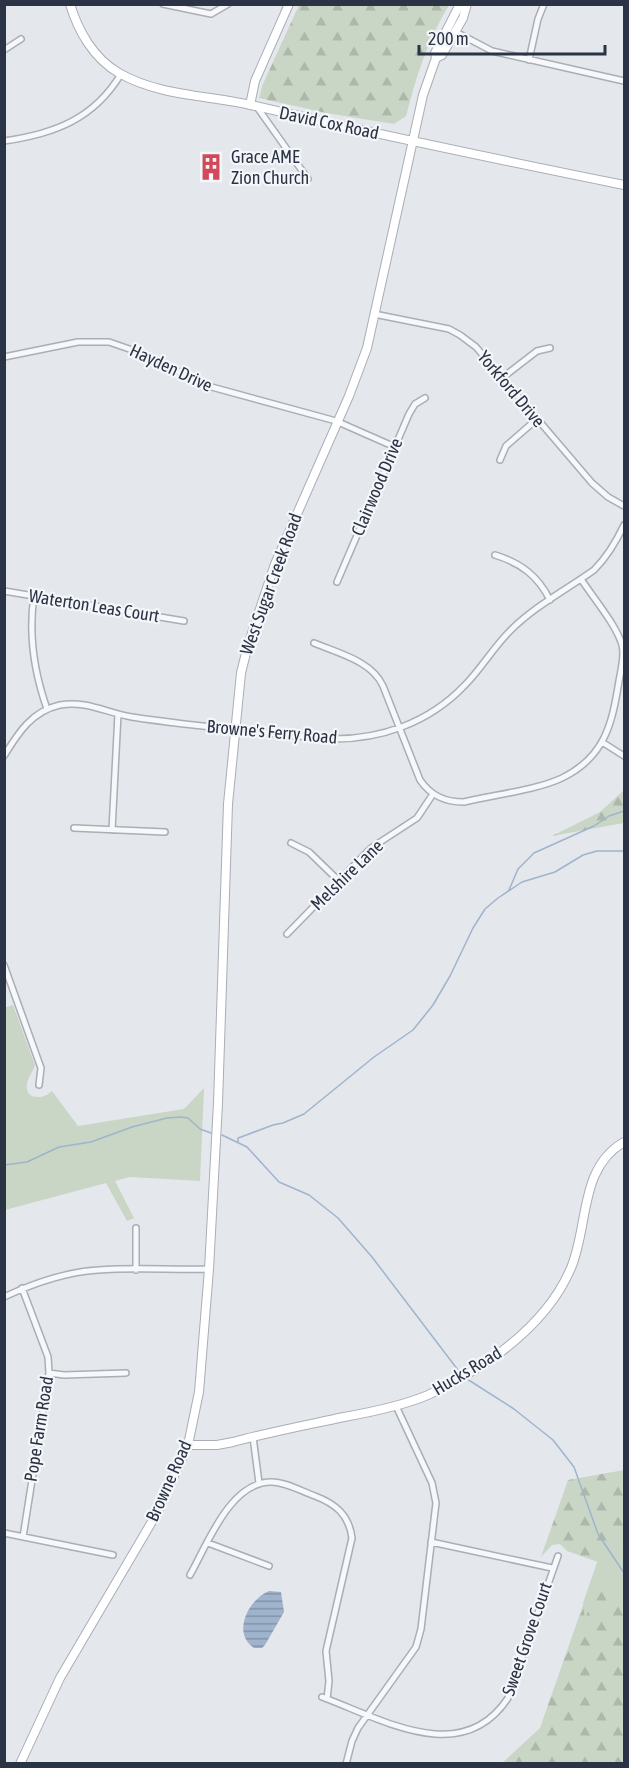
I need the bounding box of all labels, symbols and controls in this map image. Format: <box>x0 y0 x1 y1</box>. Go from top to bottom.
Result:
scale bar <box>419 18 605 56</box>
text: 200 m <box>428 28 469 49</box>
street label: David Cox Road <box>277 102 381 143</box>
place label: Grace AME Zion Church <box>231 146 309 188</box>
building icon: Grace AME Zion Church <box>196 152 226 182</box>
street label: Hayden Drive <box>126 339 216 396</box>
street label: Yorkford Drive <box>473 346 549 431</box>
street label: Clairwood Drive <box>347 435 407 539</box>
street label: West Sugar Creek Road <box>235 510 306 657</box>
street label: Waterton Leas Court <box>27 585 161 626</box>
street label: Browne's Ferry Road <box>206 715 338 748</box>
street label: Melshire Lane <box>306 835 387 914</box>
street label: Hucks Road <box>428 1342 505 1399</box>
street label: Pope Farm Road <box>20 1375 57 1483</box>
street label: Browne Road <box>141 1437 196 1525</box>
street label: Sweet Grove Court <box>497 1579 556 1698</box>

